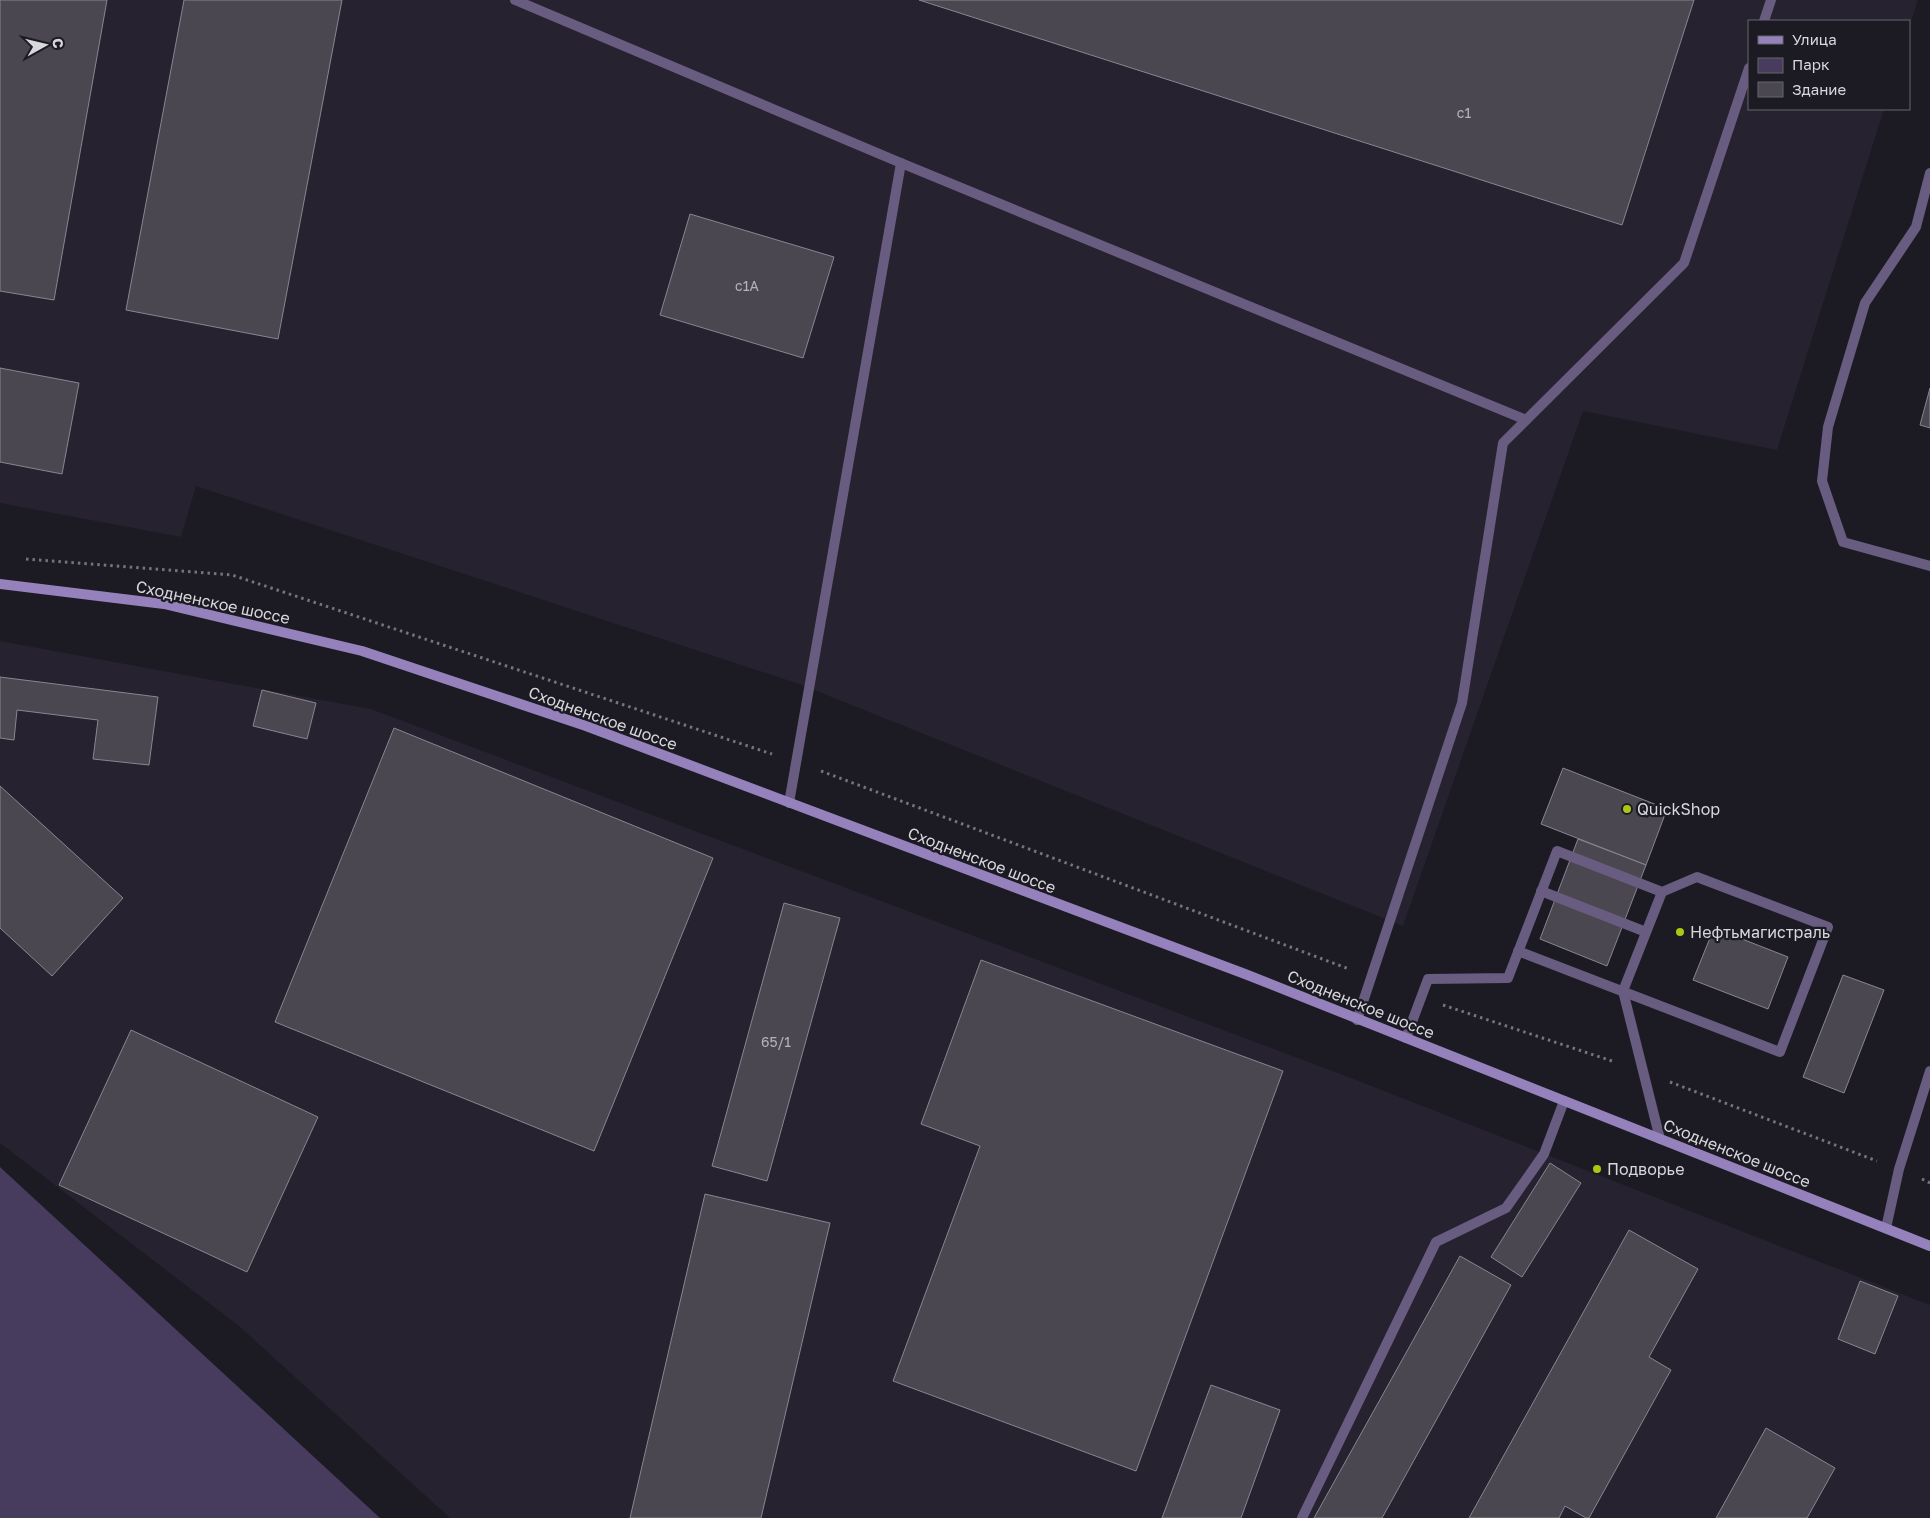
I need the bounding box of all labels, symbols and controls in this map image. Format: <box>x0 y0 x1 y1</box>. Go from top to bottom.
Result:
north arrow <box>20 20 70 70</box>
legend <box>1748 20 1910 110</box>
text: Улица <box>1792 30 1837 48</box>
text: С <box>49 37 67 49</box>
text: Парк <box>1792 55 1830 73</box>
text: Здание <box>1792 80 1846 98</box>
house number: с1 <box>1457 104 1471 121</box>
house number: с1А <box>735 277 760 294</box>
street label: Сходненское шоссе <box>134 576 292 628</box>
street label: Сходненское шоссе <box>526 682 680 754</box>
place label: QuickShop <box>1637 799 1720 819</box>
marker: QuickShop <box>1621 803 1633 815</box>
street label: Сходненское шоссе <box>905 823 1059 897</box>
place label: Нефтьмагистраль <box>1690 922 1830 942</box>
marker: Нефтьмагистраль <box>1674 926 1686 938</box>
street label: Сходненское шоссе <box>1285 965 1437 1043</box>
house number: 65/1 <box>761 1033 791 1050</box>
street label: Сходненское шоссе <box>1661 1114 1813 1192</box>
place label: Подворье <box>1607 1159 1684 1179</box>
marker: Подворье <box>1591 1163 1603 1175</box>

